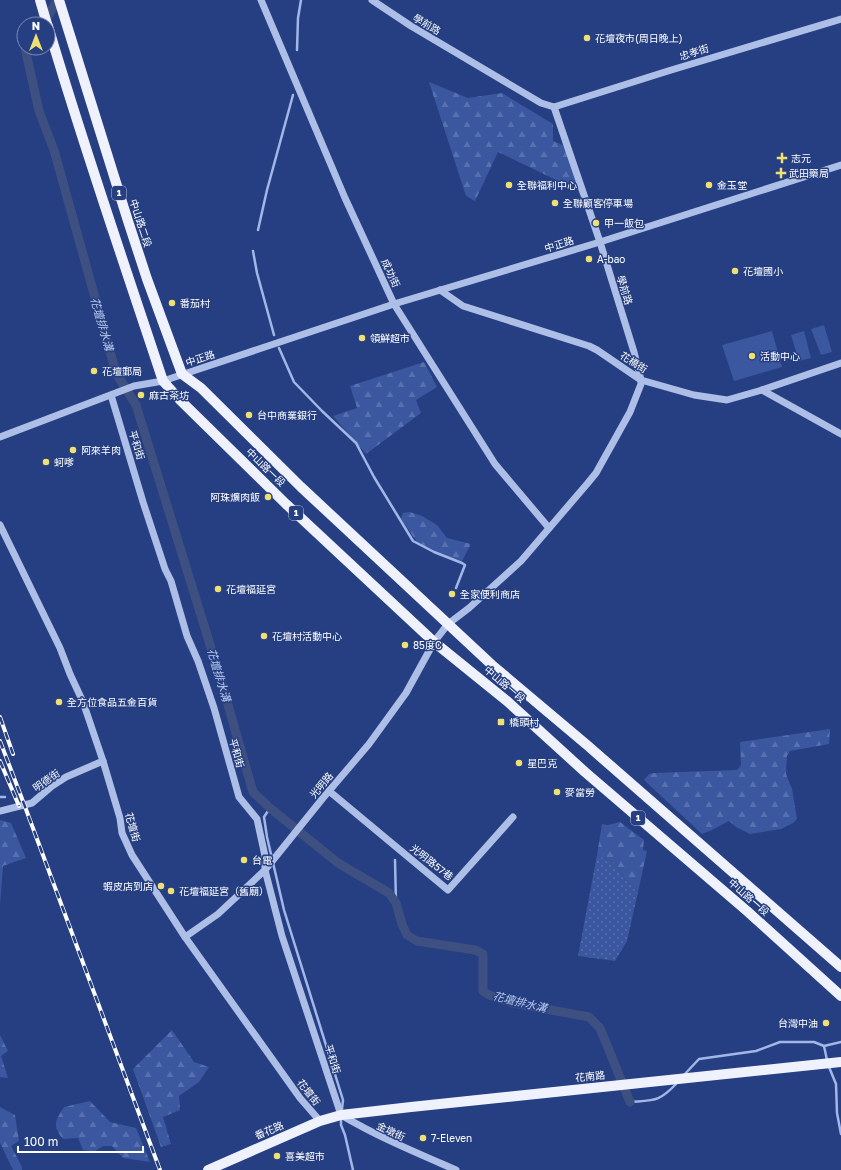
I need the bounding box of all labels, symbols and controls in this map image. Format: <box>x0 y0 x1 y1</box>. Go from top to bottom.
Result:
street label: 學前路 <box>411 11 443 37</box>
north arrow <box>16 16 56 56</box>
text: N <box>32 19 40 32</box>
place label: 花壇夜市(周日晚上) <box>595 32 683 44</box>
marker: 花壇夜市(周日晚上) <box>582 33 592 43</box>
street label: 忠孝街 <box>678 42 710 62</box>
marker: 志元 <box>776 152 788 164</box>
place label: 志元 <box>791 152 811 164</box>
place label: 武田藥局 <box>789 167 829 179</box>
marker: 武田藥局 <box>776 168 786 178</box>
place label: 全聯福利中心 <box>517 179 577 191</box>
place label: 金玉堂 <box>717 179 747 191</box>
marker: 全聯福利中心 <box>504 180 514 190</box>
marker: 金玉堂 <box>704 180 714 190</box>
road number: 1 <box>112 186 126 200</box>
street label: 中山路二段 <box>128 197 154 249</box>
place label: 全聯顧客停車場 <box>563 197 633 209</box>
marker: 全聯顧客停車場 <box>550 198 560 208</box>
place label: 甲一飯包 <box>604 217 644 229</box>
marker: 甲一飯包 <box>591 218 601 228</box>
street label: 中正路 <box>543 234 575 254</box>
place label: A-bao <box>597 253 625 265</box>
marker: A-bao <box>584 254 594 264</box>
street label: 成功街 <box>379 257 403 289</box>
place label: 花壇國小 <box>743 265 783 277</box>
marker: 花壇國小 <box>730 266 740 276</box>
street label: 學前路 <box>615 274 635 306</box>
water label: 花壇排水溝 <box>89 296 117 354</box>
place label: 番茄村 <box>180 297 210 309</box>
marker: 番茄村 <box>167 298 177 308</box>
place label: 領鮮超市 <box>370 332 410 344</box>
marker: 領鮮超市 <box>357 333 367 343</box>
street label: 中正路 <box>184 348 216 368</box>
street label: 花橋街 <box>618 349 650 375</box>
place label: 活動中心 <box>760 350 800 362</box>
marker: 活動中心 <box>747 351 757 361</box>
place label: 花壇郵局 <box>102 365 142 377</box>
marker: 花壇郵局 <box>89 366 99 376</box>
place label: 麻古茶坊 <box>149 389 189 401</box>
marker: 麻古茶坊 <box>136 390 146 400</box>
place label: 台中商業銀行 <box>257 409 317 421</box>
marker: 台中商業銀行 <box>244 410 254 420</box>
street label: 平和街 <box>127 429 147 461</box>
place label: 阿來羊肉 <box>81 444 121 456</box>
marker: 阿來羊肉 <box>68 445 78 455</box>
street label: 中山路一段 <box>244 445 288 489</box>
place label: 蚵嗲 <box>54 456 74 468</box>
marker: 蚵嗲 <box>41 457 51 467</box>
place label: 阿珠爌肉飯 <box>210 491 260 503</box>
marker: 阿珠爌肉飯 <box>263 492 273 502</box>
road number: 1 <box>289 506 303 520</box>
place label: 花壇福延宮 <box>226 583 276 595</box>
marker: 花壇福延宮 <box>213 584 223 594</box>
place label: 全家便利商店 <box>460 588 520 600</box>
marker: 全家便利商店 <box>447 589 457 599</box>
place label: 花壇村活動中心 <box>272 630 342 642</box>
marker: 花壇村活動中心 <box>259 631 269 641</box>
place label: 85度C <box>413 639 442 651</box>
marker: 85度C <box>400 640 410 650</box>
water label: 花壇排水溝 <box>205 647 234 705</box>
street label: 中山路一段 <box>482 663 528 705</box>
place label: 全方位食品五金百貨 <box>67 696 157 708</box>
marker: 全方位食品五金百貨 <box>54 697 64 707</box>
place label: 橋頭村 <box>509 716 539 728</box>
marker: 橋頭村 <box>496 717 506 727</box>
street label: 平和街 <box>227 737 247 769</box>
place label: 星巴克 <box>527 757 557 769</box>
marker: 星巴克 <box>514 758 524 768</box>
street label: 明德街 <box>30 766 62 794</box>
street label: 光明路 <box>307 770 335 800</box>
place label: 麥當勞 <box>565 786 595 798</box>
marker: 麥當勞 <box>552 787 562 797</box>
street label: 花壇街 <box>123 811 143 843</box>
road number: 1 <box>631 811 645 825</box>
street label: 光明路57巷 <box>408 842 456 882</box>
place label: 台電 <box>252 854 273 866</box>
marker: 台電 <box>239 855 249 865</box>
street label: 中山路一段 <box>726 876 772 918</box>
place label: 蝦皮店到店 <box>103 880 153 892</box>
marker: 蝦皮店到店 <box>156 881 166 891</box>
place label: 花壇福延宮（舊廟） <box>179 885 269 897</box>
marker: 花壇福延宮（舊廟） <box>166 886 176 896</box>
water label: 花壇排水溝 <box>492 989 550 1015</box>
place label: 台灣中油 <box>778 1017 818 1029</box>
marker: 台灣中油 <box>821 1018 831 1028</box>
street label: 平和街 <box>323 1043 343 1075</box>
street label: 花南路 <box>574 1068 606 1084</box>
street label: 花壇街 <box>295 1076 323 1108</box>
street label: 番花路 <box>253 1119 285 1141</box>
street label: 金墩街 <box>375 1119 407 1143</box>
scale bar <box>18 1128 143 1154</box>
place label: 7-Eleven <box>431 1132 472 1144</box>
marker: 7-Eleven <box>418 1133 428 1143</box>
text: 100 m <box>24 1134 58 1149</box>
place label: 喜美超市 <box>285 1150 325 1162</box>
marker: 喜美超市 <box>272 1151 282 1161</box>

